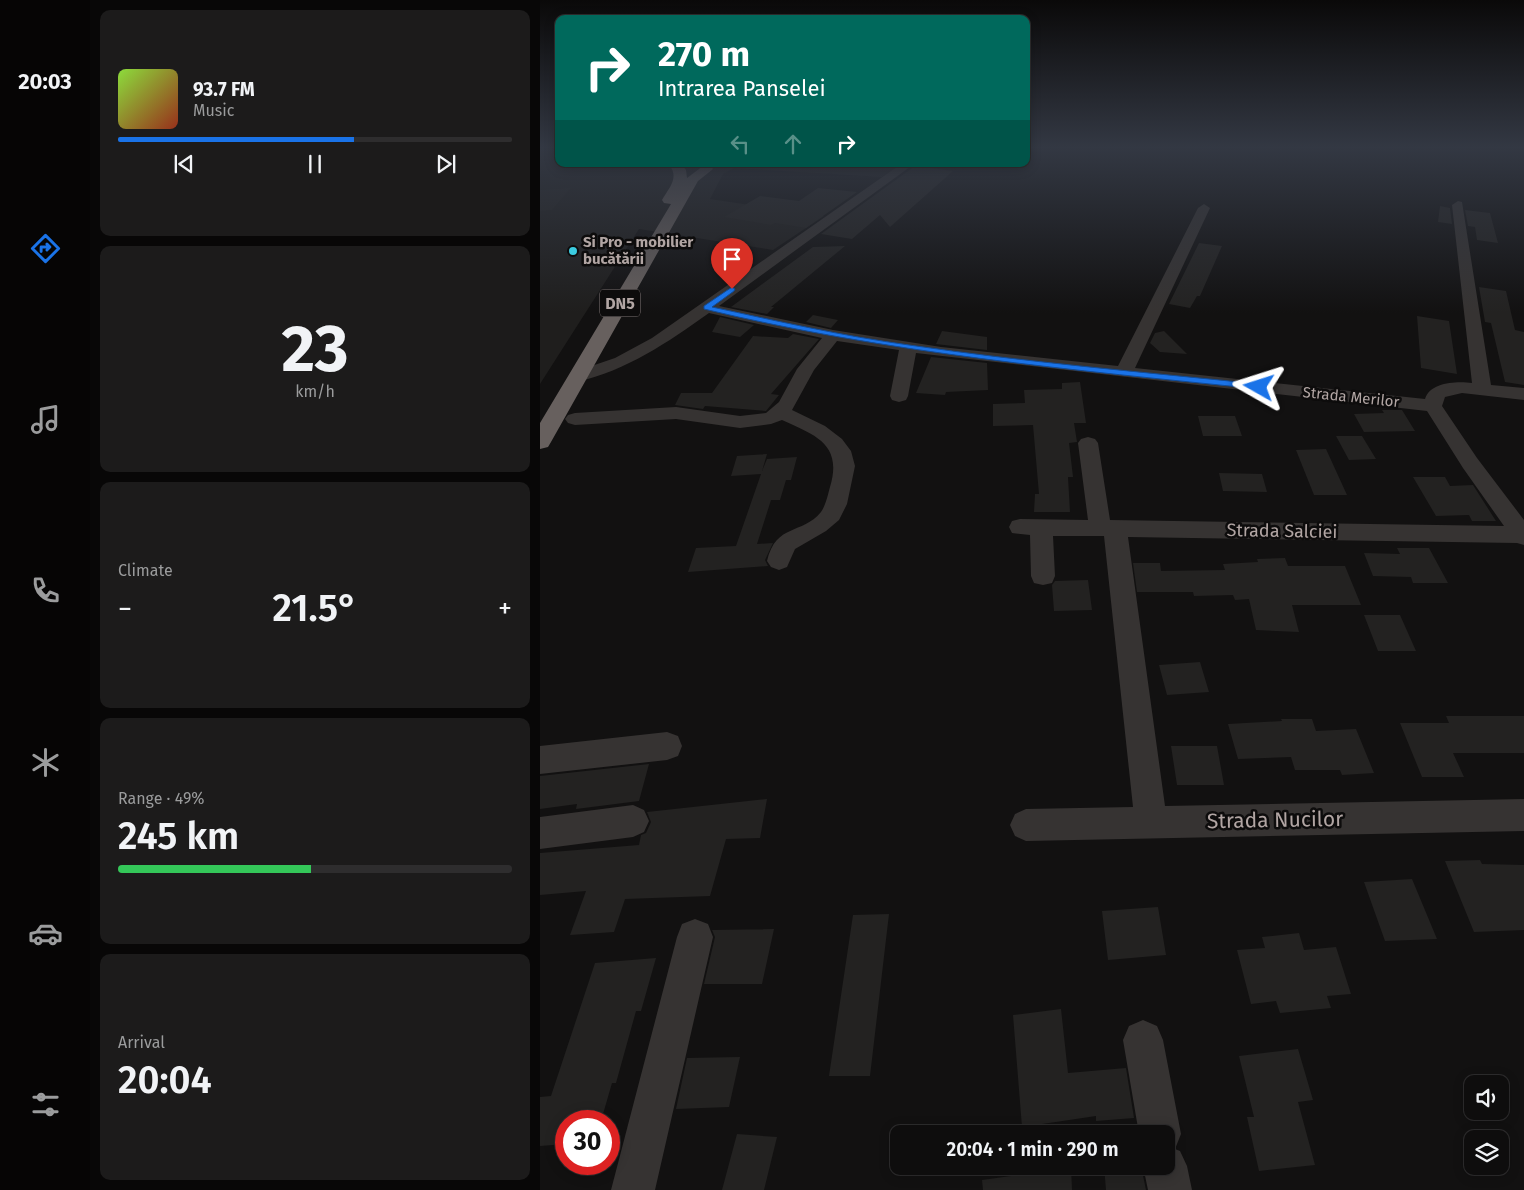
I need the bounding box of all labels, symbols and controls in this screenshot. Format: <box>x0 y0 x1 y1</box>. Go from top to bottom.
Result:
text: 270 m <box>658 33 750 75</box>
icon: right <box>575 35 640 100</box>
text: 20:03 <box>18 68 72 95</box>
text: Intrarea Panselei <box>658 75 826 102</box>
text: 93.7 FM <box>193 78 255 101</box>
text: Music <box>193 101 234 120</box>
icon: left <box>726 130 754 158</box>
icon: ahead <box>779 130 807 158</box>
icon: right <box>832 130 860 158</box>
icon: previous <box>170 150 198 178</box>
icon: pause <box>301 150 329 178</box>
icon: next <box>432 150 460 178</box>
icon: directions <box>28 231 63 266</box>
place label: Si Pro - mobilier bucătării <box>583 233 694 268</box>
pin <box>711 238 753 289</box>
marker: Si Pro - mobilier bucătării <box>567 245 579 257</box>
icon: arrive <box>718 245 746 273</box>
road number: DN5 <box>600 290 640 316</box>
text: 23 <box>281 310 349 388</box>
position arrow <box>1232 360 1284 412</box>
text: km/h <box>295 382 335 401</box>
street label: Strada Merilor <box>1302 383 1400 411</box>
icon: music <box>28 402 63 437</box>
street label: Strada Salciei <box>1226 519 1338 543</box>
text: Climate <box>118 561 173 580</box>
icon: phone <box>28 573 63 608</box>
text: 21.5° <box>273 585 357 631</box>
text: − <box>118 592 132 625</box>
text: + <box>498 592 512 625</box>
icon: climate <box>28 745 63 780</box>
text: Range · 49% <box>118 789 205 808</box>
street label: Strada Nucilor <box>1207 806 1343 834</box>
text: 245 km <box>118 813 239 859</box>
icon: car <box>28 916 63 951</box>
text: Arrival <box>118 1033 165 1052</box>
text: 20:04 <box>118 1057 212 1103</box>
map controls <box>1464 1075 1509 1175</box>
button: sound <box>1464 1075 1509 1120</box>
icon: filters <box>28 1087 63 1122</box>
speed limit sign: 30 <box>555 1110 620 1175</box>
button: layers <box>1464 1130 1509 1175</box>
text: 20:04 · 1 min · 290 m <box>946 1138 1119 1161</box>

